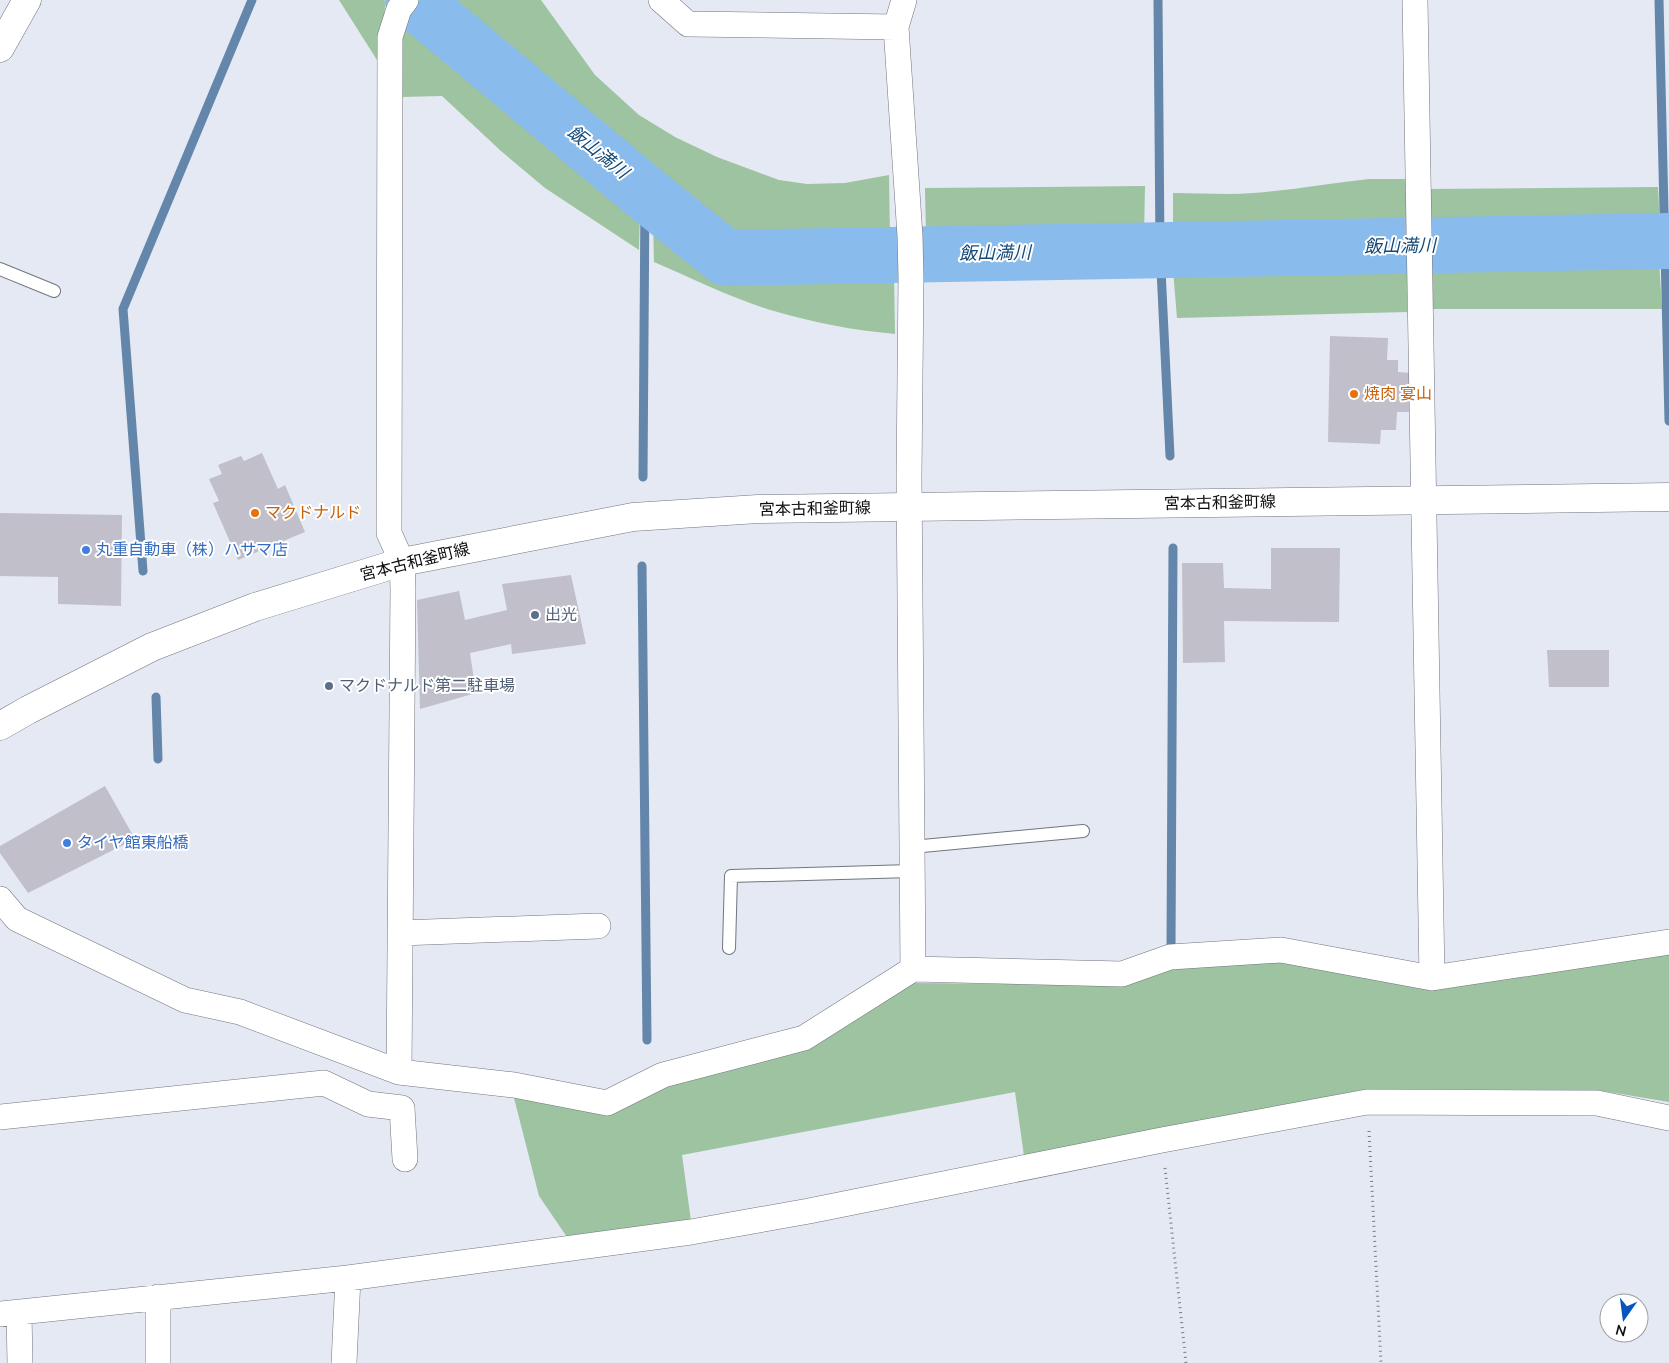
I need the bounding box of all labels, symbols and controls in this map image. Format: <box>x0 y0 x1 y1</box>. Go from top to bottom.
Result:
water label: 飯山満川 <box>562 120 635 185</box>
water label: 飯山満川 <box>1364 233 1438 259</box>
water label: 飯山満川 <box>959 240 1033 266</box>
place label: 焼肉 宴山 <box>1364 383 1432 405</box>
marker: 焼肉 宴山 <box>1348 388 1360 400</box>
street label: 宮本古和釜町線 <box>1164 491 1276 515</box>
street label: 宮本古和釜町線 <box>759 497 871 521</box>
place label: マクドナルド <box>265 502 361 524</box>
marker: マクドナルド <box>249 507 261 519</box>
street label: 宮本古和釜町線 <box>358 538 472 586</box>
place label: 丸重自動車（株）ハサマ店 <box>96 539 288 561</box>
marker: 丸重自動車（株）ハサマ店 <box>80 544 92 556</box>
place label: 出光 <box>545 604 577 626</box>
marker: 出光 <box>529 609 541 621</box>
place label: マクドナルド第二駐車場 <box>339 675 515 697</box>
marker: マクドナルド第二駐車場 <box>323 680 335 692</box>
place label: タイヤ館東船橋 <box>77 832 189 854</box>
marker: タイヤ館東船橋 <box>61 837 73 849</box>
north arrow <box>1599 1293 1649 1343</box>
text: N <box>1614 1320 1628 1341</box>

